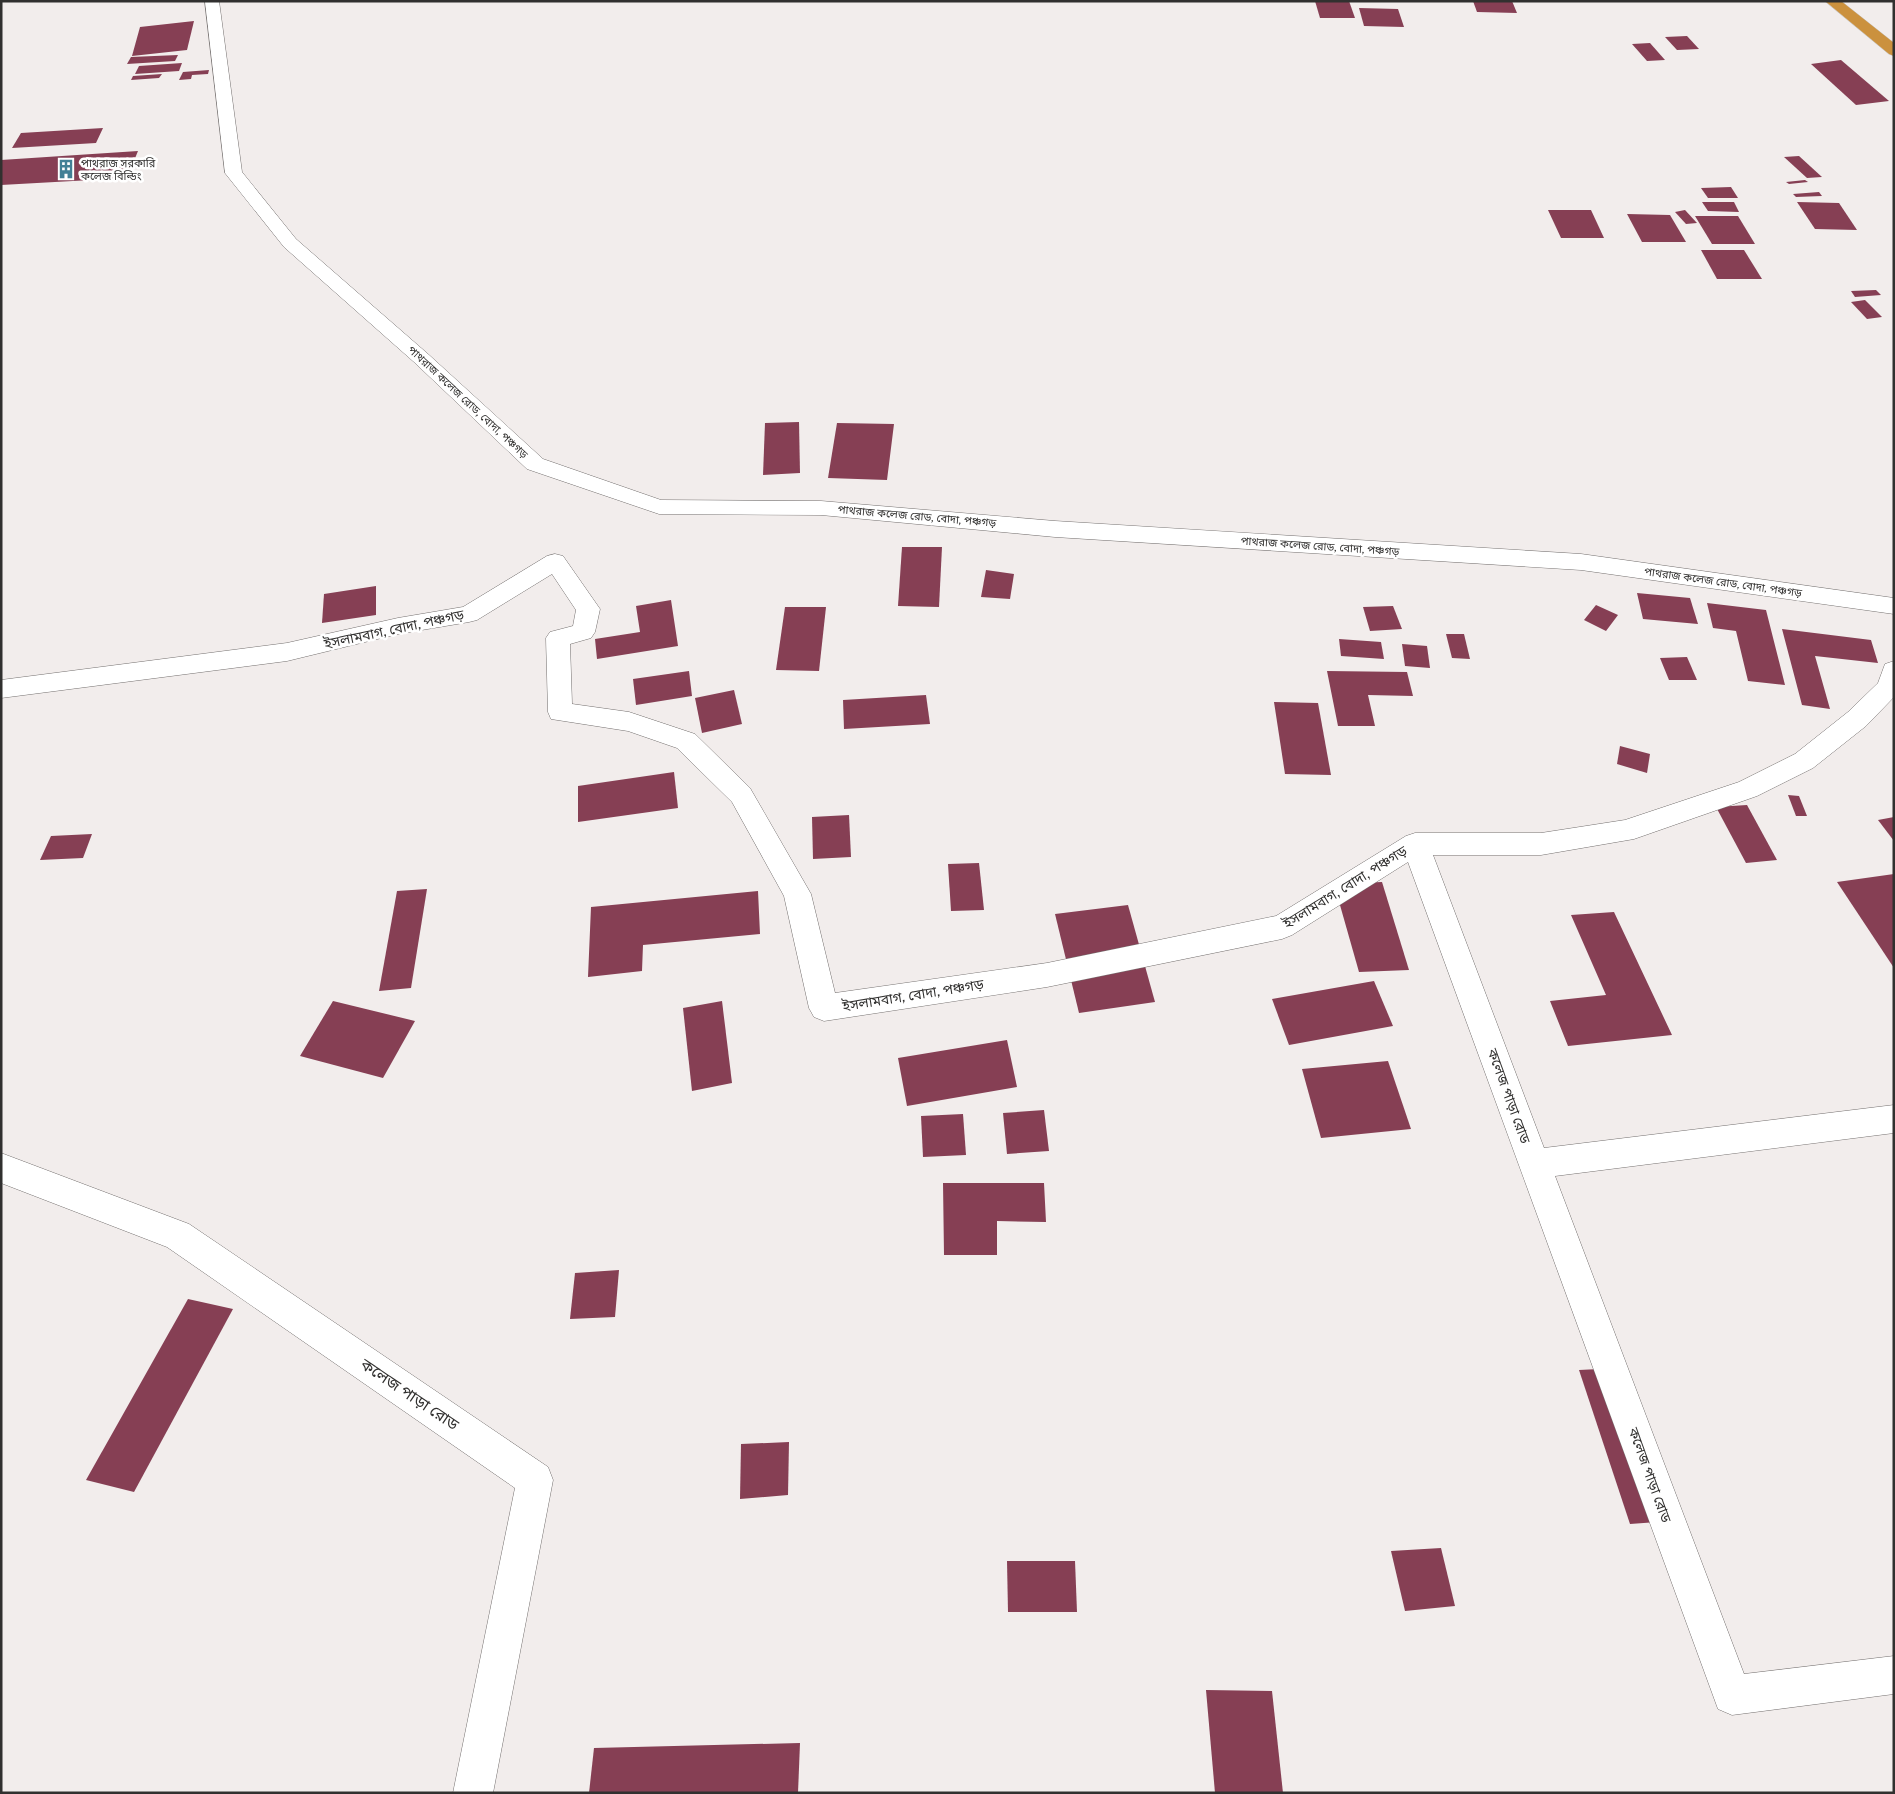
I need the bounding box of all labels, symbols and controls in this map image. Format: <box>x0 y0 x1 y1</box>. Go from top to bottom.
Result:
place label: পাথরাজ সরকারি কলেজ বিল্ডিং <box>80 157 156 182</box>
building icon: পাথরাজ সরকারি কলেজ বিল্ডিং <box>55 158 77 180</box>
street label: পাথরাজ কলেজ রোড, বোদা, পঞ্চগড় <box>406 343 530 461</box>
street label: পাথরাজ কলেজ রোড, বোদা, পঞ্চগড় <box>837 503 997 529</box>
street label: পাথরাজ কলেজ রোড, বোদা, পঞ্চগড় <box>1240 534 1400 558</box>
street label: পাথরাজ কলেজ রোড, বোদা, পঞ্চগড় <box>1643 565 1803 599</box>
street label: ইসলামবাগ, বোদা, পঞ্চগড় <box>322 606 466 652</box>
street label: ইসলামবাগ, বোদা, পঞ্চগড় <box>1279 842 1411 932</box>
street label: ইসলামবাগ, বোদা, পঞ্চগড় <box>840 976 986 1014</box>
street label: কলেজ পাড়া রোড <box>1484 1045 1534 1147</box>
street label: কলেজ পাড়া রোড <box>356 1354 463 1435</box>
street label: কলেজ পাড়া রোড <box>1625 1424 1675 1526</box>

